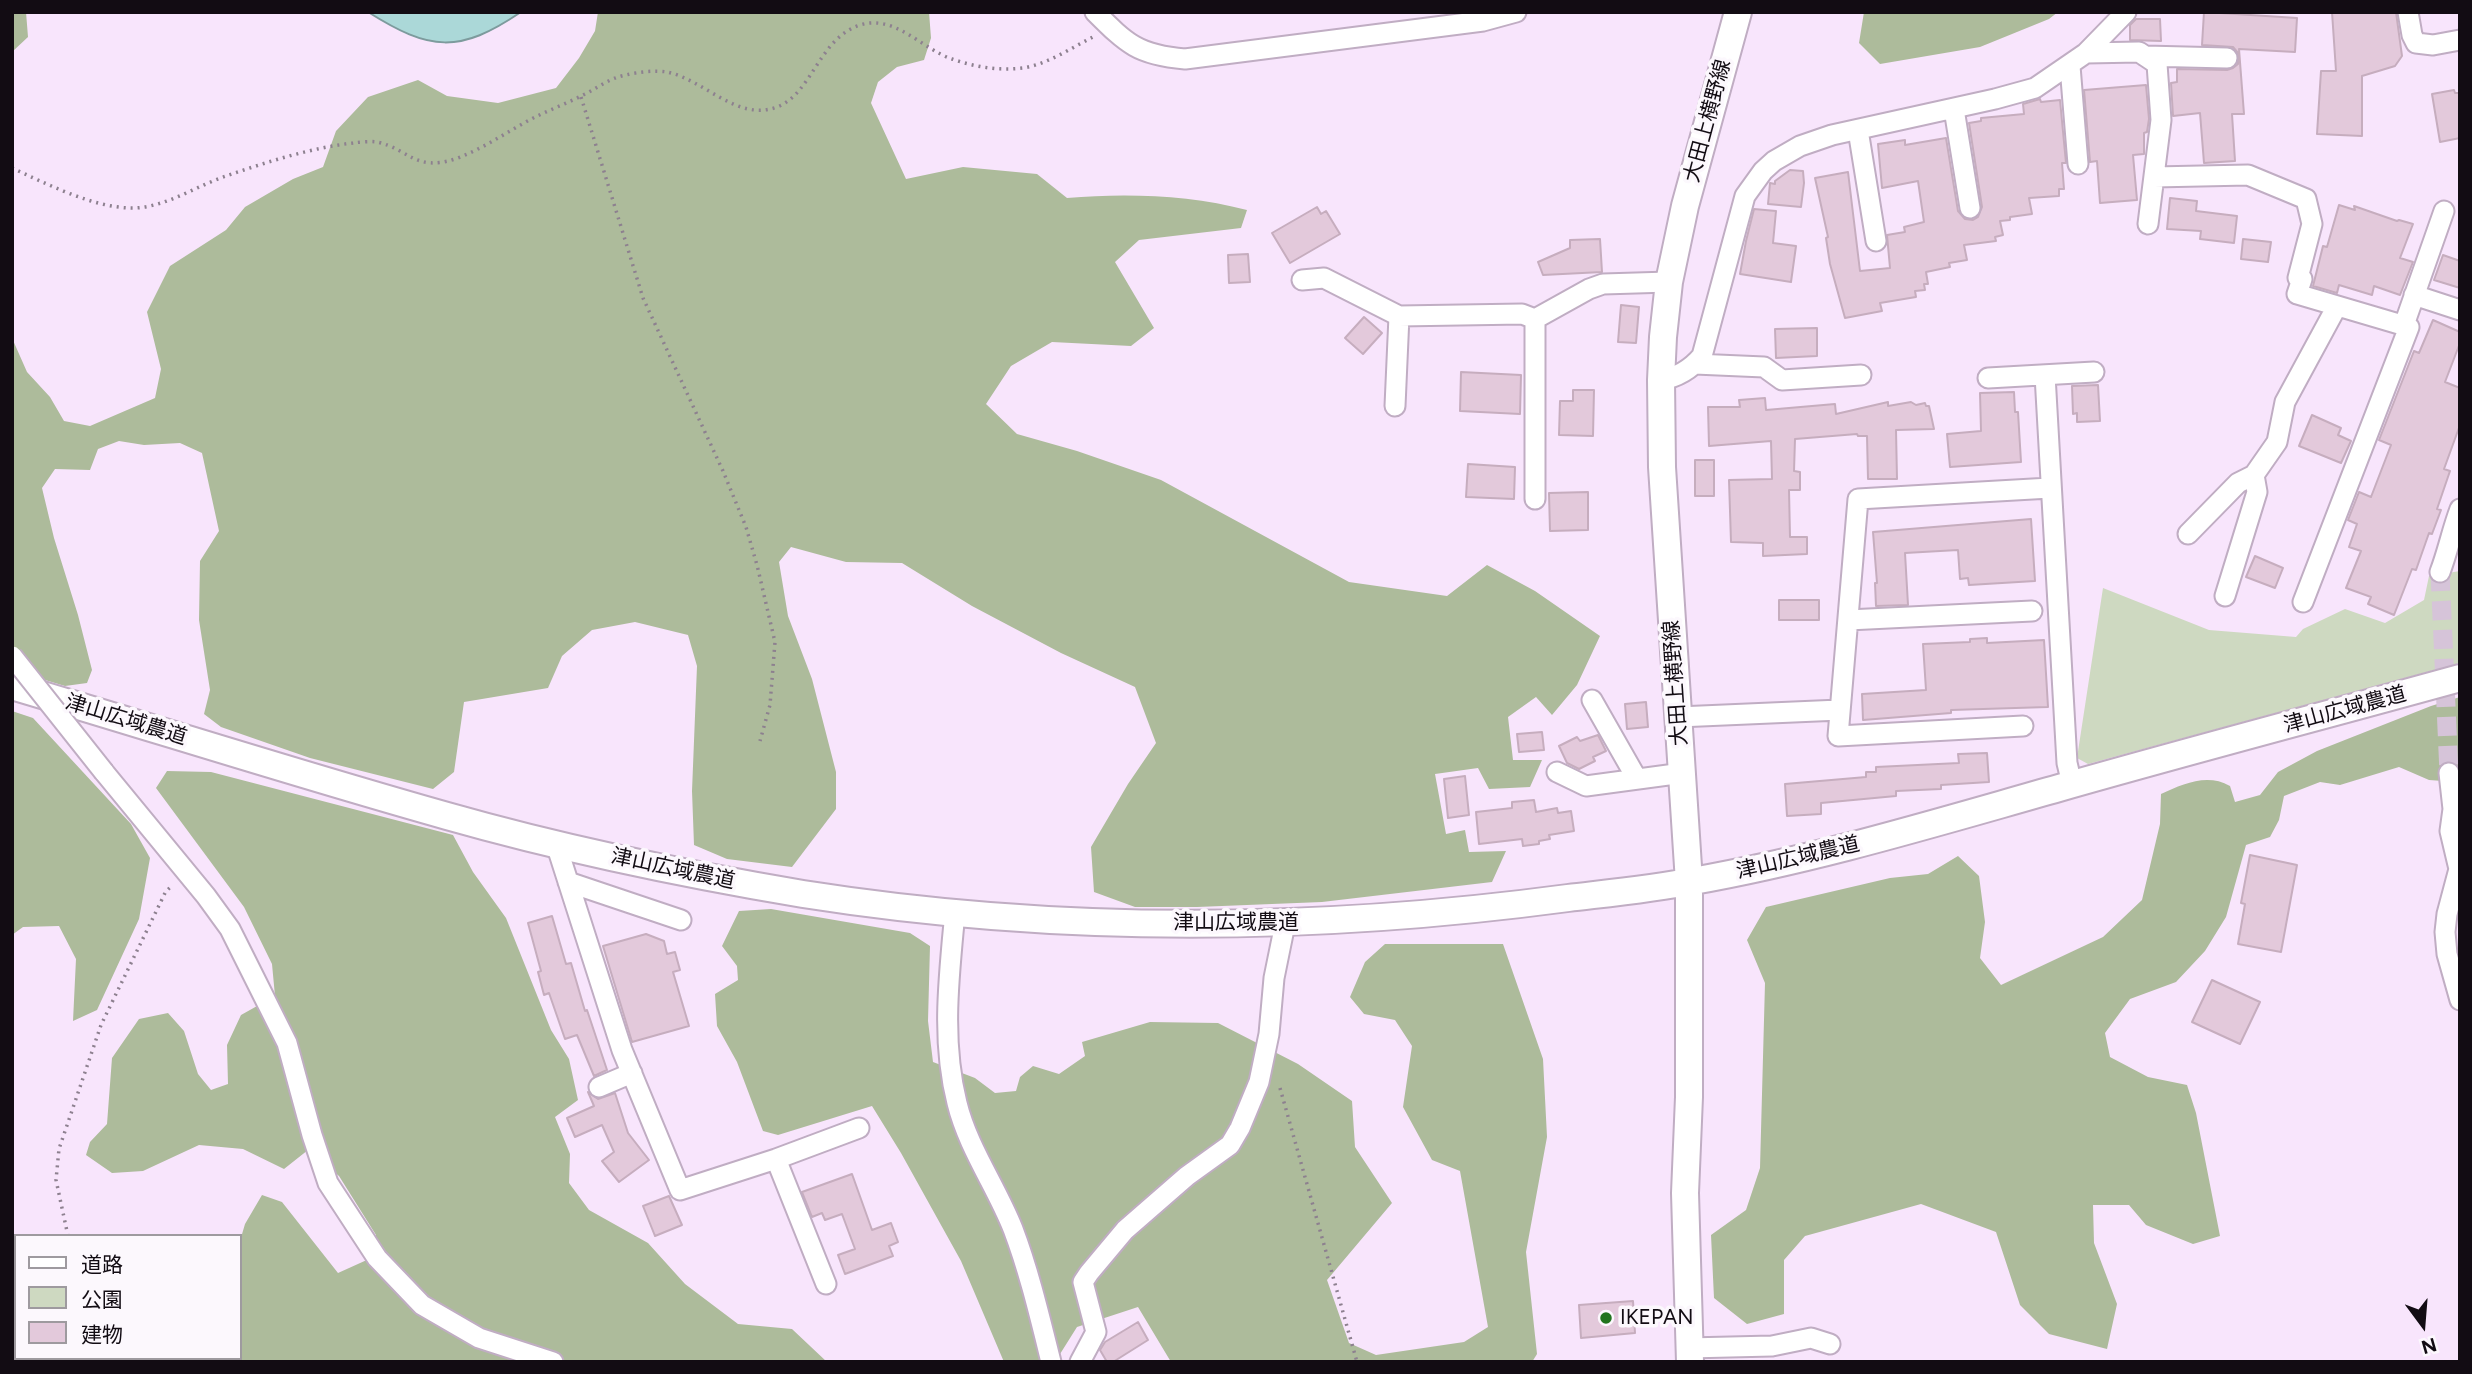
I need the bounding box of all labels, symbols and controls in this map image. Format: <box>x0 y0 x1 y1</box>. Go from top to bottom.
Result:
street label: 大田上横野線 <box>1680 57 1736 185</box>
street label: 大田上横野線 <box>1659 619 1693 747</box>
street label: 津山広域農道 <box>2281 682 2409 738</box>
street label: 津山広域農道 <box>62 690 190 750</box>
street label: 津山広域農道 <box>1734 832 1862 884</box>
street label: 津山広域農道 <box>609 844 737 894</box>
street label: 津山広域農道 <box>1173 910 1299 936</box>
legend <box>14 1234 242 1360</box>
text: 道路 <box>81 1252 123 1277</box>
text: 公園 <box>81 1287 123 1312</box>
north arrow <box>2388 1290 2458 1360</box>
place label: IKEPAN <box>1620 1305 1694 1331</box>
marker: IKEPAN <box>1598 1310 1614 1326</box>
text: 建物 <box>81 1322 123 1347</box>
text: N <box>2419 1333 2439 1359</box>

